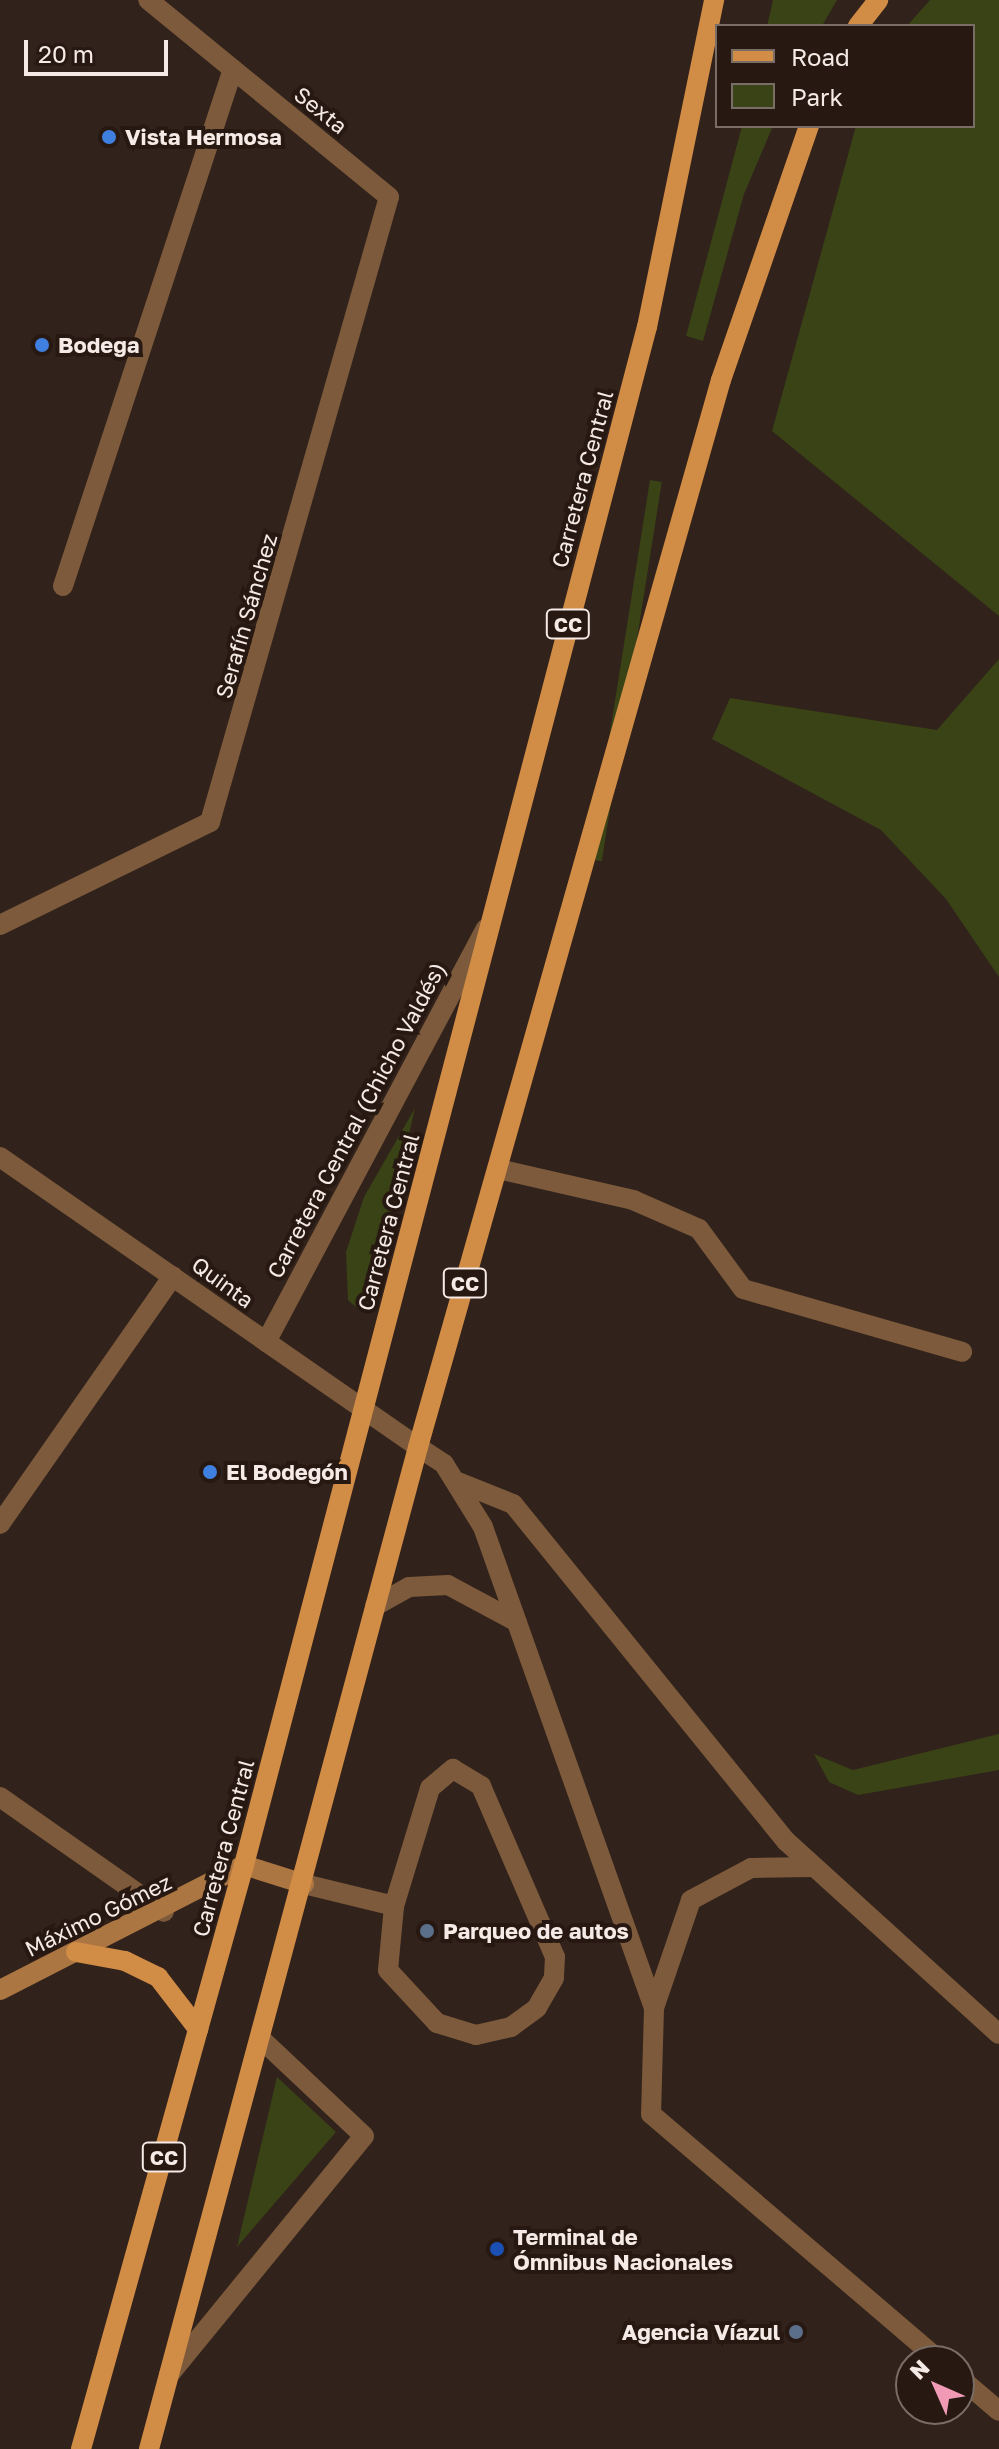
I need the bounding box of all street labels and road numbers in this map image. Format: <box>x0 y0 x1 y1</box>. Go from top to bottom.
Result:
street label: Sexta <box>289 81 353 139</box>
street label: Carretera Central <box>546 387 618 571</box>
street label: Serafín Sánchez <box>210 531 282 701</box>
road number: CC <box>544 608 592 640</box>
street label: Carretera Central (Chicho Valdés) <box>261 958 451 1282</box>
street label: Carretera Central <box>352 1130 424 1314</box>
street label: Quinta <box>187 1251 259 1313</box>
road number: CC <box>441 1267 489 1299</box>
street label: Carretera Central <box>187 1756 259 1940</box>
street label: Máximo Gómez <box>20 1868 176 1962</box>
road number: CC <box>140 2141 188 2173</box>

